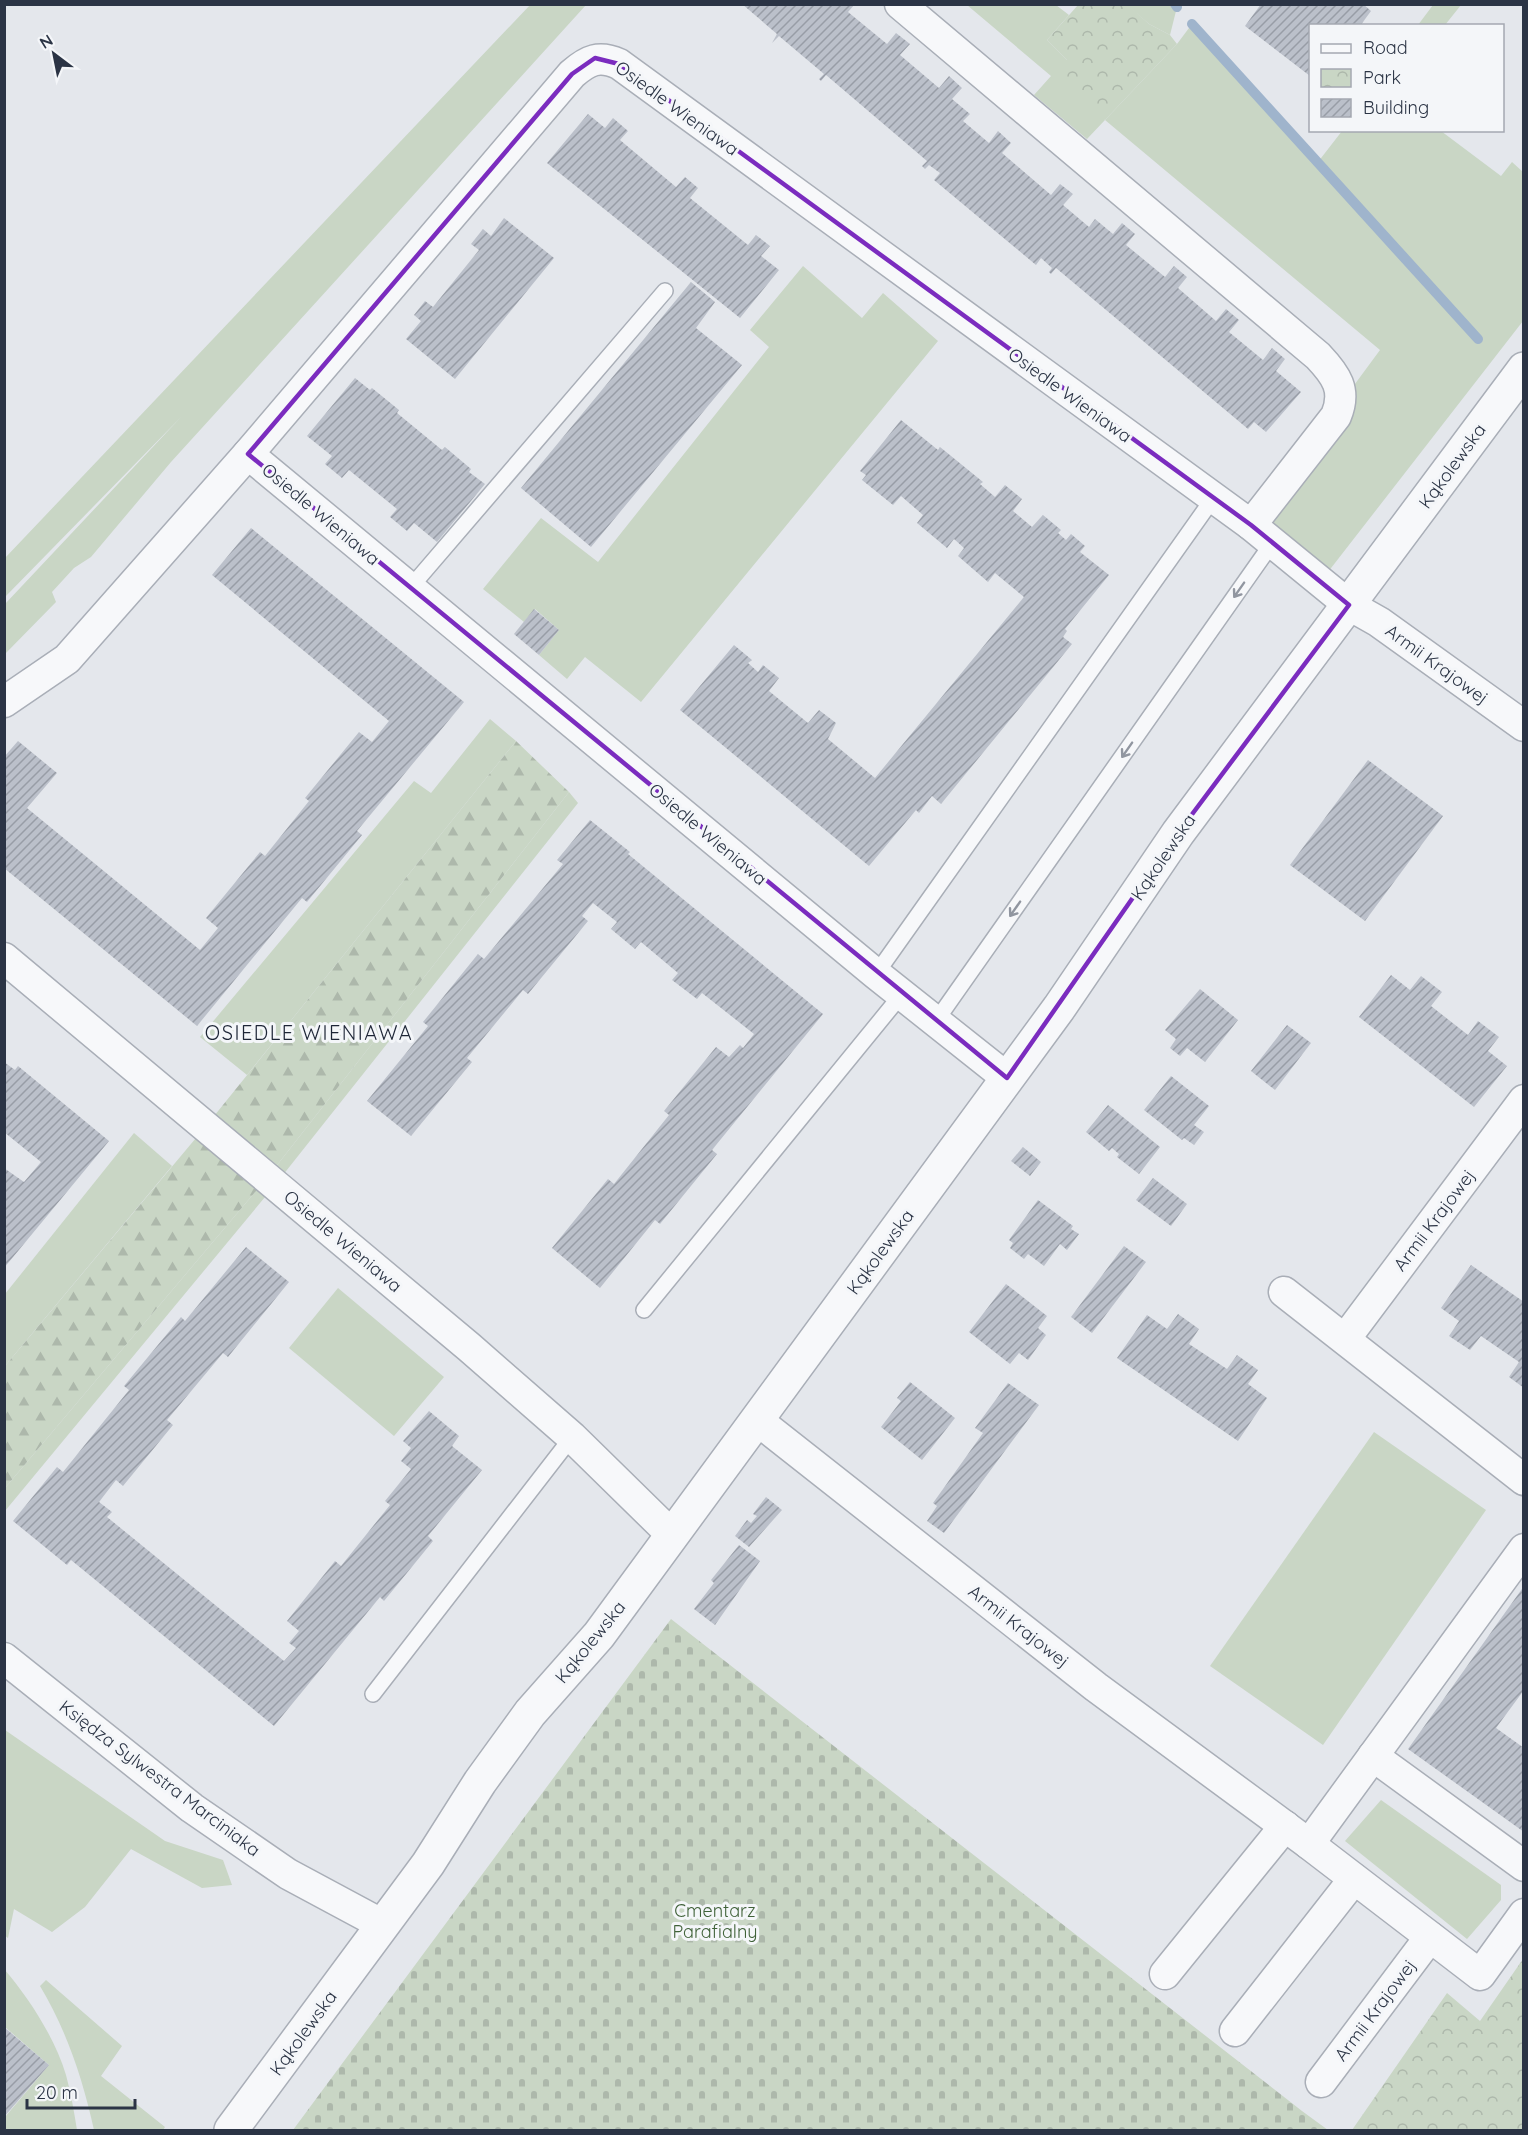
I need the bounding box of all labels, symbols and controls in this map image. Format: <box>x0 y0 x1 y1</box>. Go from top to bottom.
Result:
north arrow <box>24 24 84 84</box>
legend <box>1309 24 1504 132</box>
text: N <box>36 30 56 53</box>
text: Road <box>1363 36 1408 59</box>
street label: Osiedle Wieniawa <box>611 55 743 161</box>
text: Park <box>1363 66 1401 89</box>
text: Building <box>1363 96 1429 119</box>
street label: Osiedle Wieniawa <box>1004 342 1136 448</box>
street label: Kąkolewska <box>1413 419 1491 513</box>
street label: Osiedle Wieniawa <box>257 458 385 570</box>
one-way arrow <box>1233 582 1245 598</box>
street label: Armii Krajowej <box>1381 619 1493 709</box>
one-way arrow <box>1121 741 1133 757</box>
street label: Osiedle Wieniawa <box>644 778 772 890</box>
street label: Kąkolewska <box>1126 809 1200 905</box>
one-way arrow <box>1009 901 1021 917</box>
district label: OSIEDLE WIENIAWA <box>205 1020 413 1045</box>
street label: Armii Krajowej <box>1388 1165 1480 1275</box>
street label: Osiedle Wieniawa <box>279 1185 407 1297</box>
street label: Kąkolewska <box>841 1205 919 1299</box>
street label: Armii Krajowej <box>964 1580 1074 1672</box>
street label: Kąkolewska <box>550 1596 630 1688</box>
street label: Księdza Sylwestra Marciniaka <box>55 1695 265 1861</box>
park label: Cmentarz Parafialny <box>672 1899 758 1943</box>
street label: Armii Krajowej <box>1329 1955 1421 2065</box>
street label: Kąkolewska <box>264 1986 342 2080</box>
scale bar <box>27 2072 135 2110</box>
text: 20 m <box>36 2081 78 2104</box>

